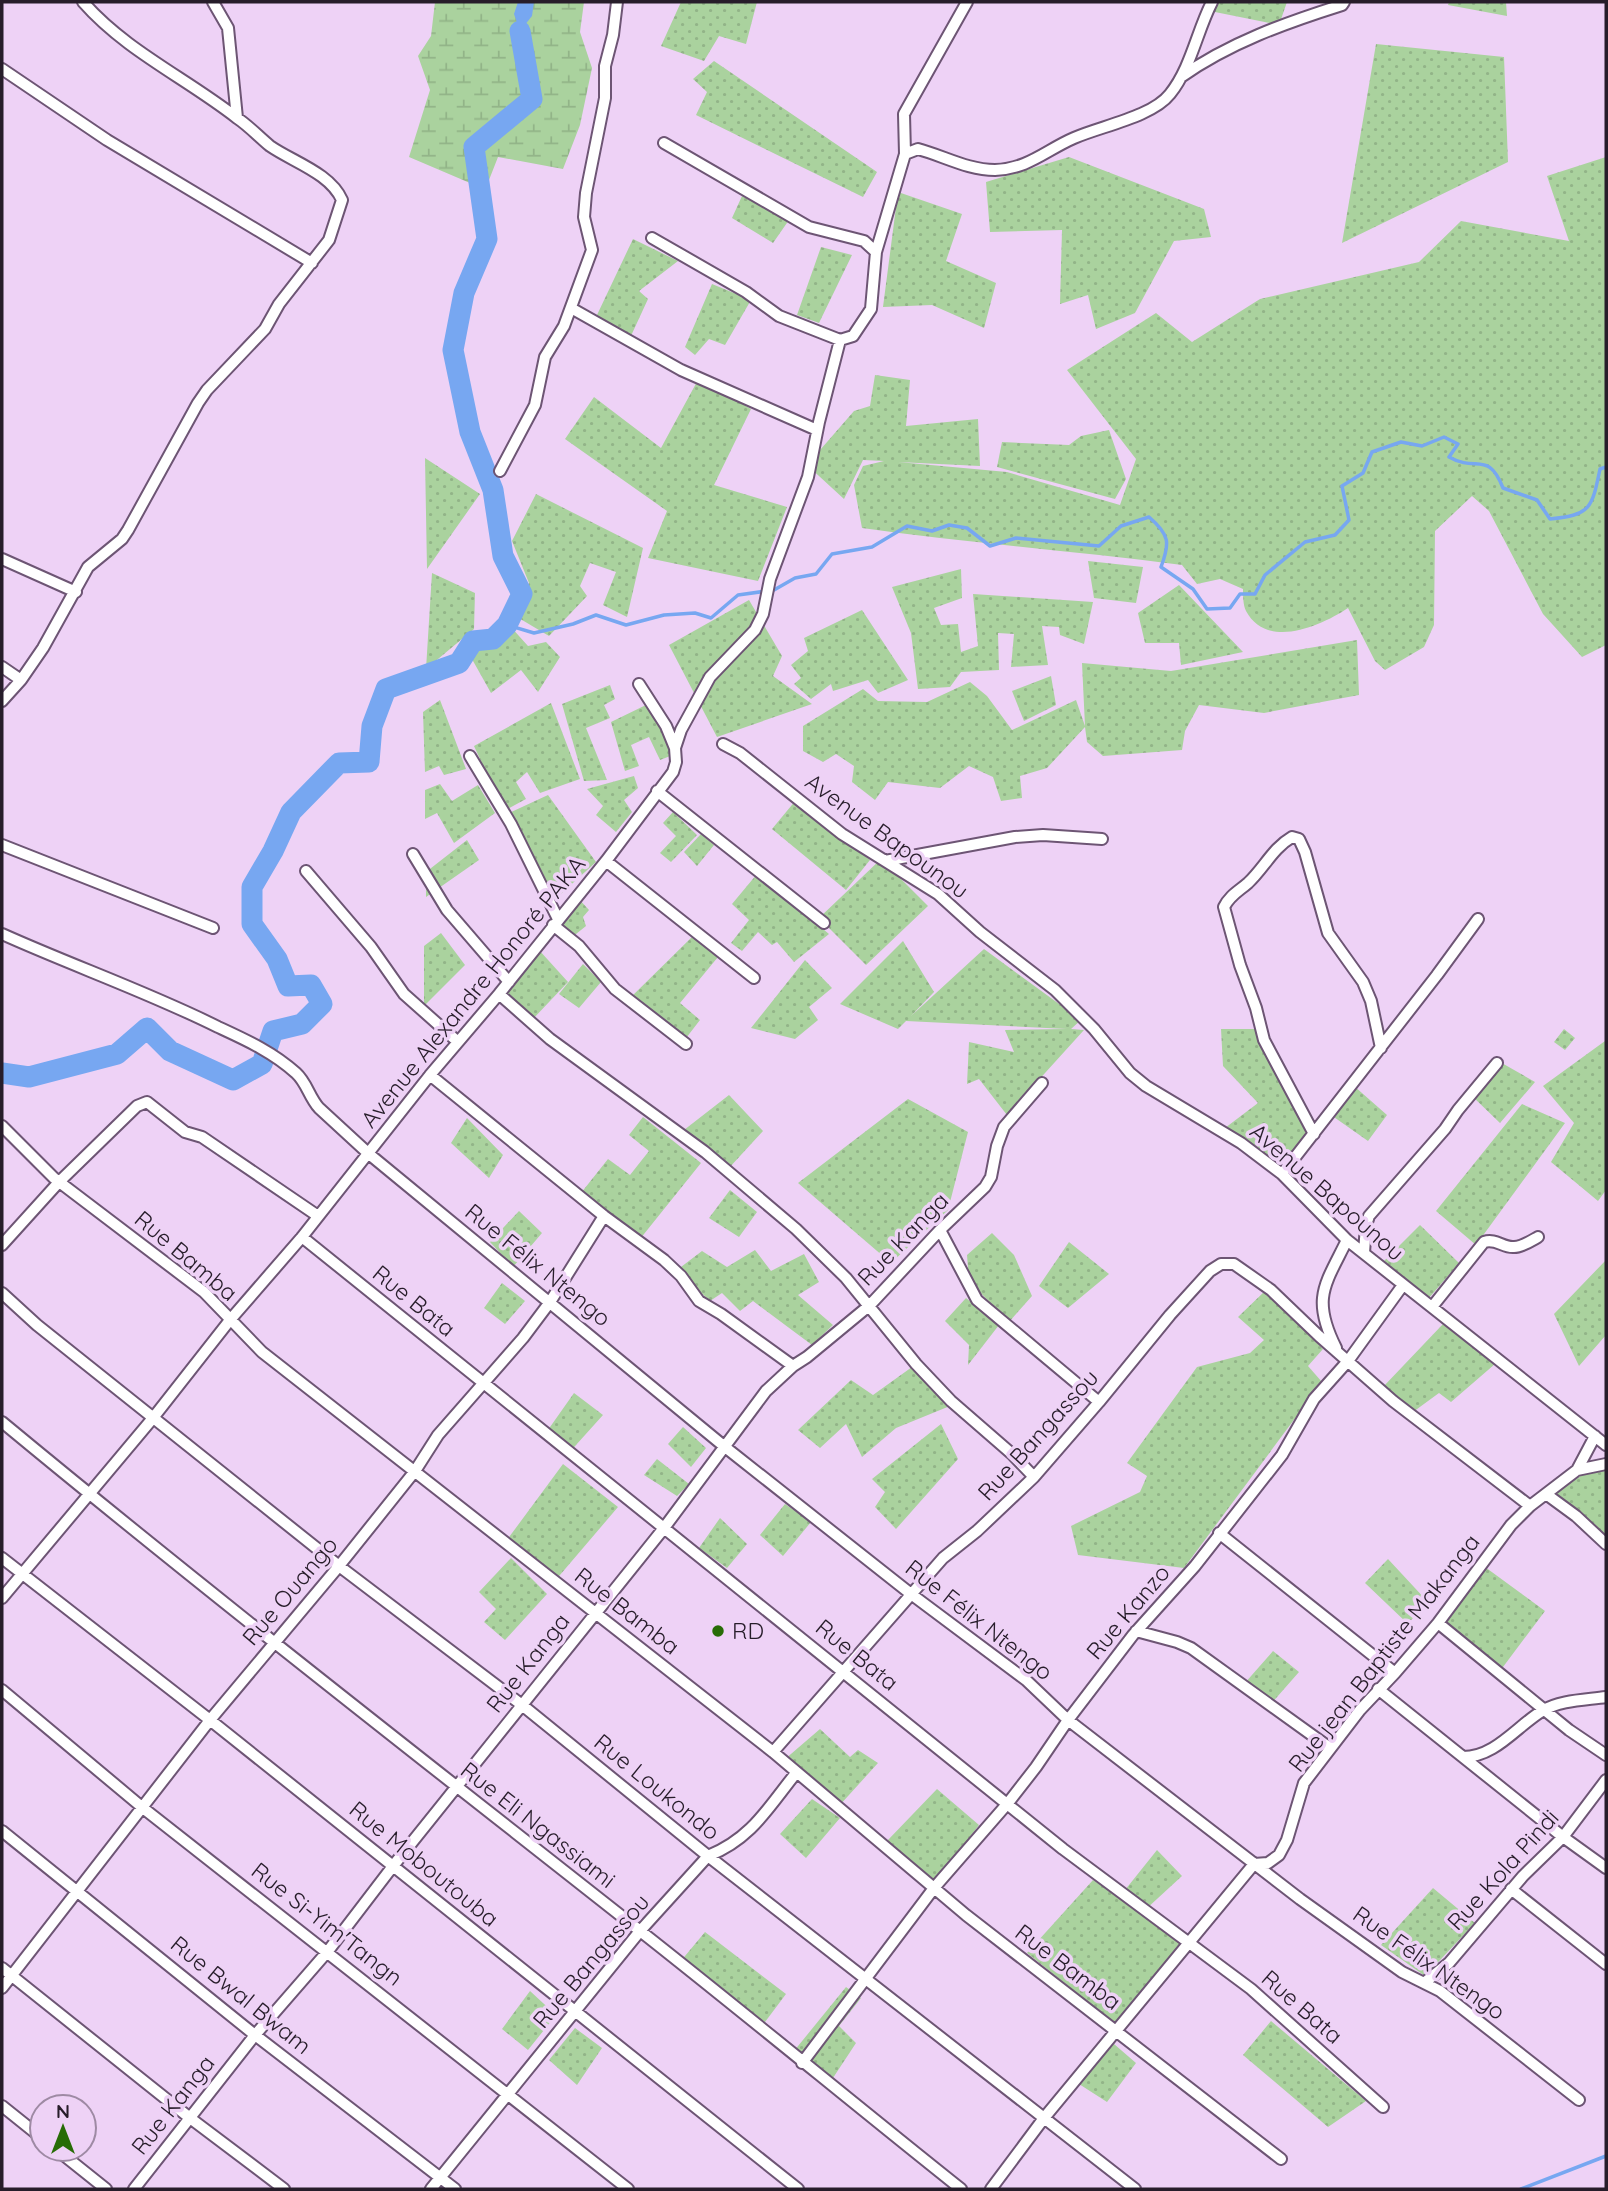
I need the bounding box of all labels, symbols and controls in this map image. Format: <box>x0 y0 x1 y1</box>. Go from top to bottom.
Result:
street label: Avenue Bapounou <box>800 767 975 905</box>
street label: Avenue Alexandre Honoré PAKA <box>354 850 591 1133</box>
street label: Avenue Bapounou <box>1244 1117 1410 1267</box>
street label: Rue Kanga <box>851 1186 954 1291</box>
street label: Rue Félix Ntengo <box>460 1197 617 1332</box>
street label: Rue Bamba <box>129 1204 244 1307</box>
street label: Rue Bata <box>367 1258 462 1343</box>
street label: Rue Bangassou <box>971 1363 1104 1506</box>
street label: Rue jean Baptiste Makanga <box>1282 1528 1486 1778</box>
street label: Rue Ouango <box>236 1530 344 1651</box>
street label: Rue Félix Ntengo <box>900 1553 1059 1686</box>
street label: Rue Kanzo <box>1080 1558 1176 1665</box>
street label: Rue Bamba <box>569 1561 686 1661</box>
street label: Rue Kanga <box>480 1607 576 1718</box>
street label: Rue Bata <box>810 1612 905 1697</box>
place label: RD <box>732 1616 764 1645</box>
marker: RD <box>710 1623 726 1639</box>
street label: Rue Loukondo <box>589 1727 726 1846</box>
street label: Rue Eli Ngassiami <box>455 1755 621 1894</box>
street label: Rue Moboutouba <box>344 1794 505 1933</box>
street label: Rue Kola Pindi <box>1441 1803 1565 1936</box>
street label: Rue Si-Yim'Tangn <box>246 1856 409 1992</box>
street label: Rue Bangassou <box>526 1888 655 2034</box>
street label: Rue Félix Ntengo <box>1348 1899 1511 2026</box>
street label: Rue Bamba <box>1010 1917 1127 2016</box>
street label: Rue Bwal Bwam <box>165 1929 318 2060</box>
street label: Rue Bata <box>1256 1963 1349 2050</box>
street label: Rue Kanga <box>125 2049 221 2160</box>
north arrow <box>28 2093 98 2163</box>
text: N <box>56 2099 70 2123</box>

